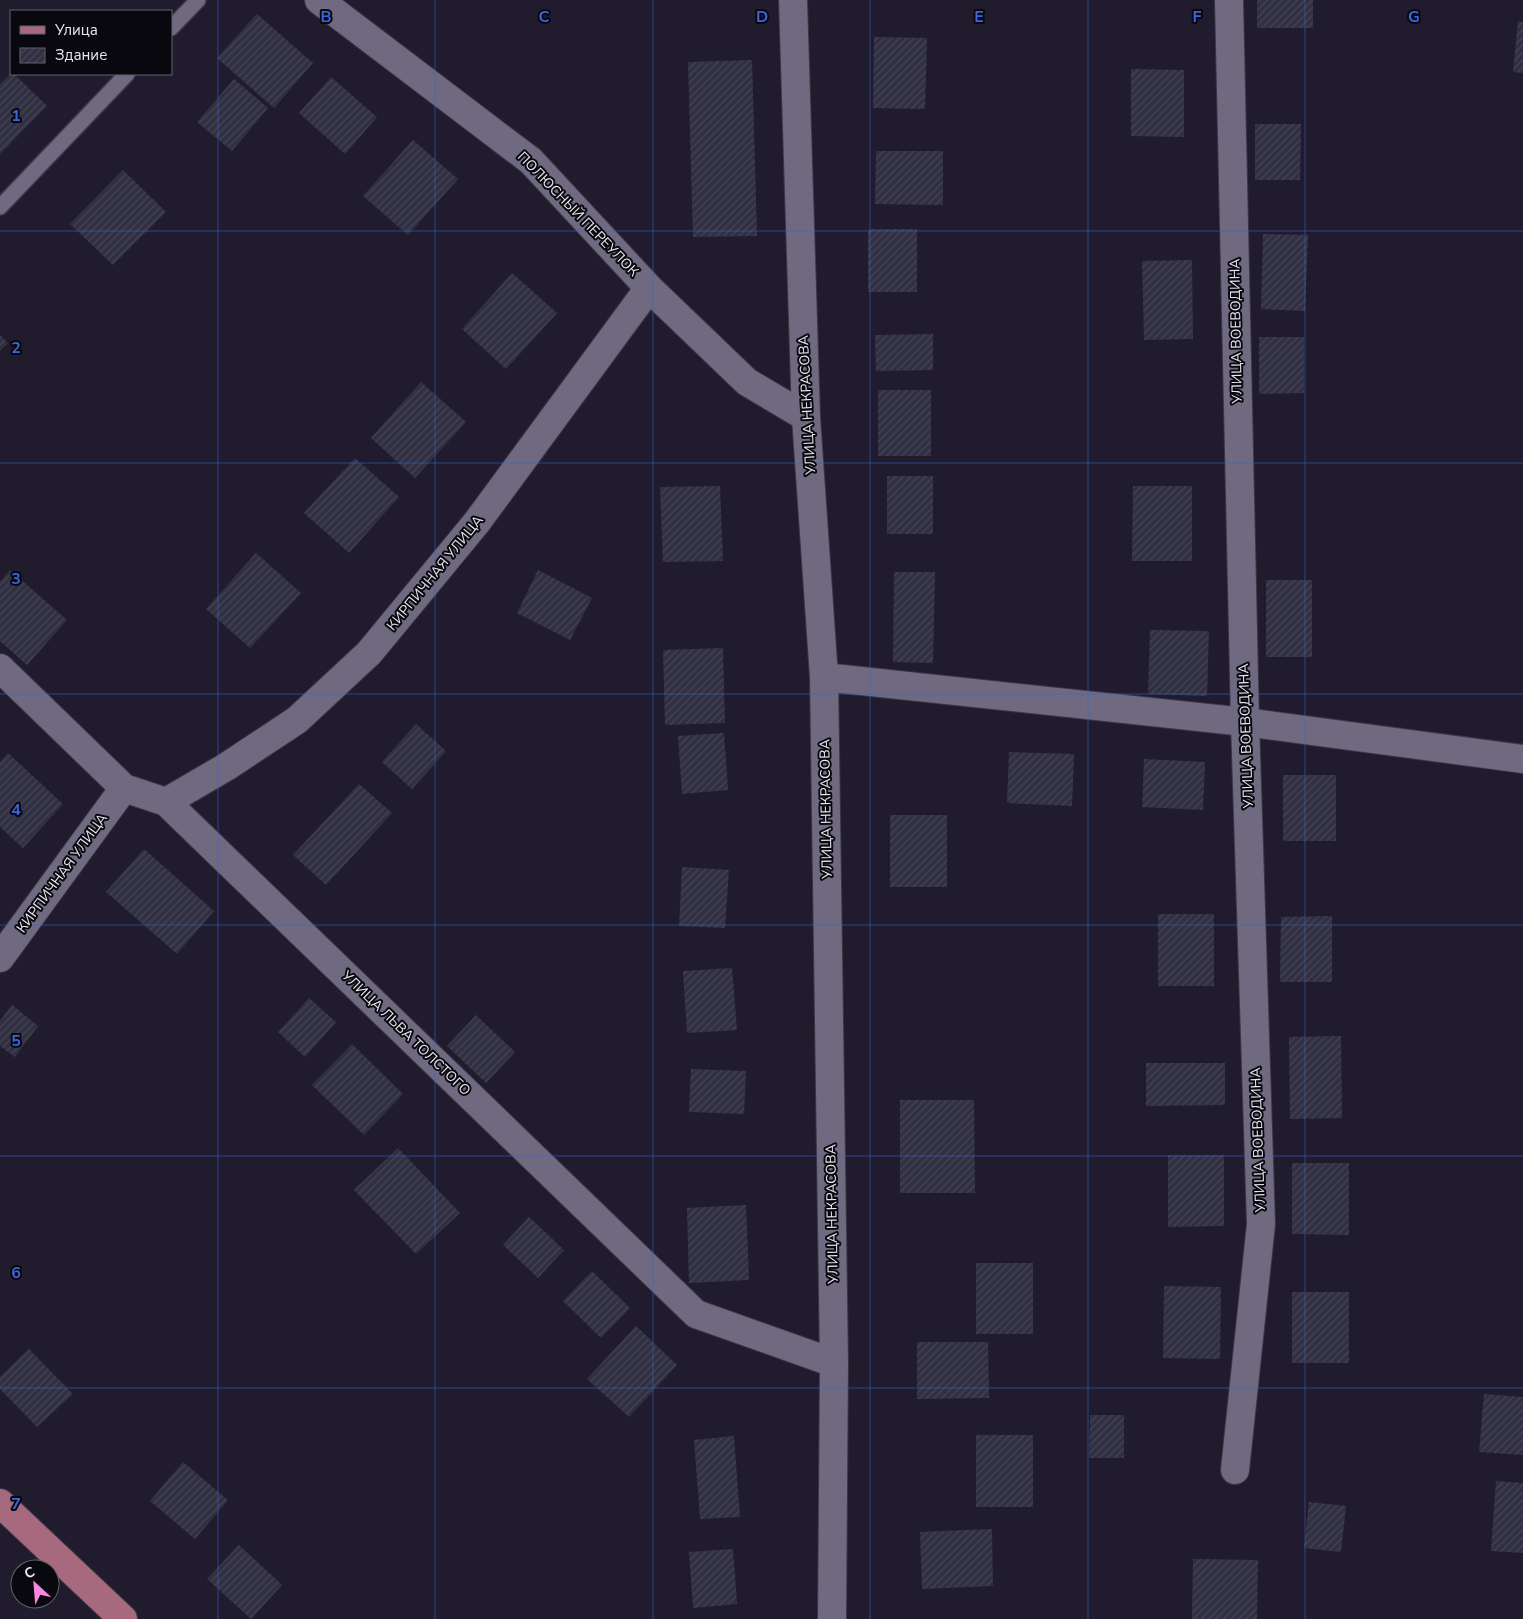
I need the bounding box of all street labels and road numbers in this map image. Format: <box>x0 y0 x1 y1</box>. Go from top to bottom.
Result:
street label: ПОЛЮСНЫЙ ПЕРЕУЛОК <box>513 147 643 281</box>
street label: УЛИЦА ВОЕВОДИНА <box>1225 258 1247 405</box>
street label: УЛИЦА НЕКРАСОВА <box>794 335 820 476</box>
street label: КИРПИЧНАЯ УЛИЦА <box>382 511 488 635</box>
street label: УЛИЦА ВОЕВОДИНА <box>1234 663 1258 810</box>
street label: УЛИЦА НЕКРАСОВА <box>815 739 837 880</box>
street label: КИРПИЧНАЯ УЛИЦА <box>12 809 112 937</box>
street label: УЛИЦА ЛЬВА ТОЛСТОГО <box>337 966 475 1100</box>
street label: УЛИЦА ВОЕВОДИНА <box>1246 1067 1270 1214</box>
street label: УЛИЦА НЕКРАСОВА <box>821 1144 843 1285</box>

